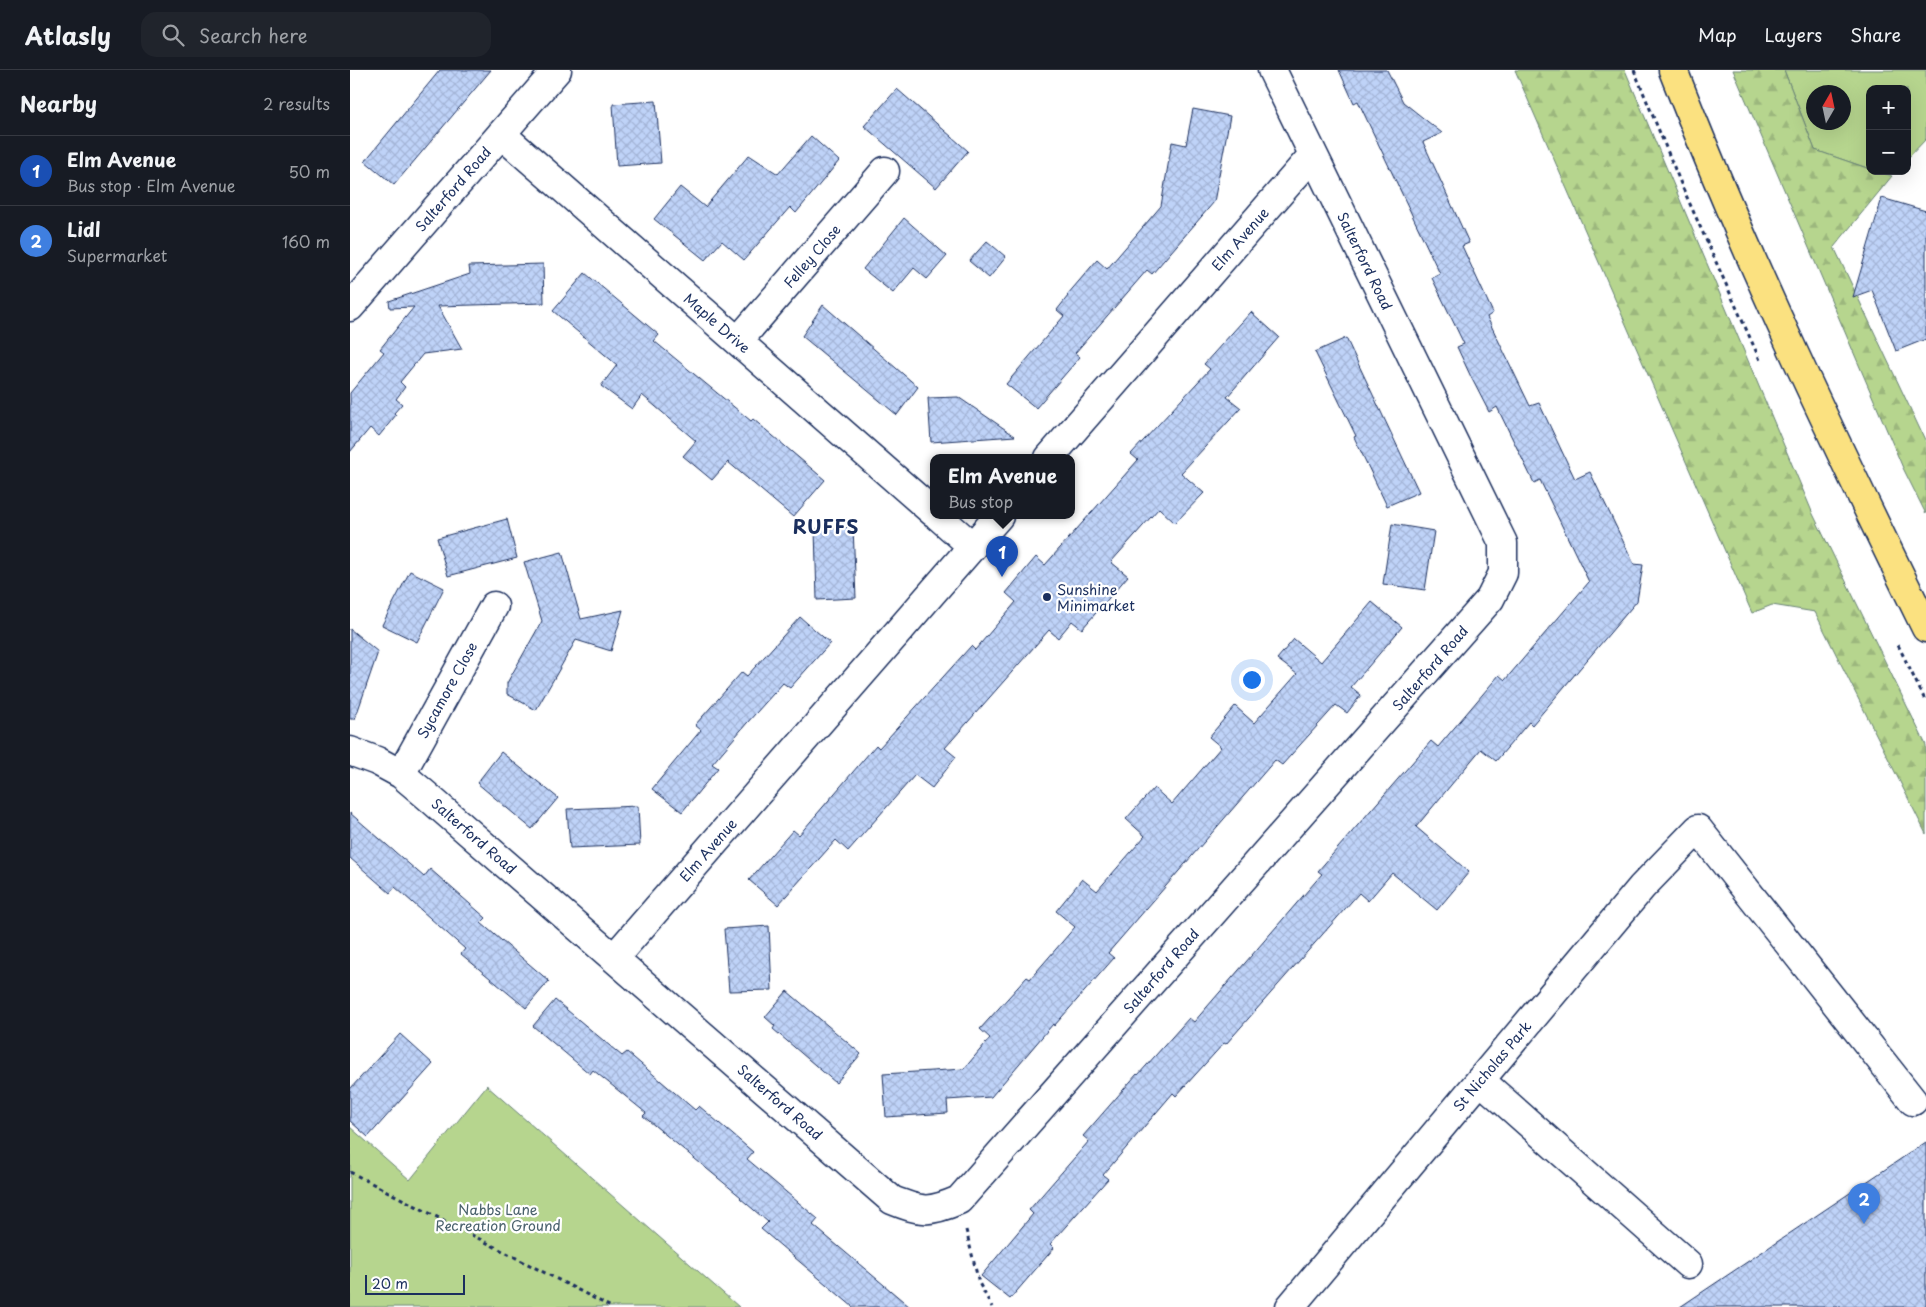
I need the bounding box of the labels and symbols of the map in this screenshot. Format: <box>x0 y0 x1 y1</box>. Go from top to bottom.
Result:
north arrow <box>1806 85 1851 130</box>
street label: Salterford Road <box>410 142 496 236</box>
street label: Elm Avenue <box>1206 202 1274 275</box>
street label: Salterford Road <box>1332 209 1398 313</box>
street label: Felley Close <box>778 220 846 292</box>
street label: Maple Drive <box>679 288 755 358</box>
district label: RUFFS <box>793 512 859 540</box>
pin: 1 <box>986 536 1018 577</box>
place label: Sunshine Minimarket <box>1057 579 1135 616</box>
marker: Sunshine Minimarket <box>1041 591 1053 603</box>
street label: Salterford Road <box>1387 621 1473 715</box>
street label: Sycamore Close <box>412 638 482 742</box>
your location <box>1239 667 1265 693</box>
street label: Salterford Road <box>427 793 521 879</box>
street label: Elm Avenue <box>674 813 742 886</box>
street label: Salterford Road <box>1118 924 1204 1018</box>
street label: St Nicholas Park <box>1448 1016 1536 1116</box>
street label: Salterford Road <box>733 1059 827 1145</box>
pin: 2 <box>1848 1183 1880 1224</box>
park label: Nabbs Lane Recreation Ground <box>435 1199 561 1236</box>
scale bar <box>365 1272 465 1295</box>

